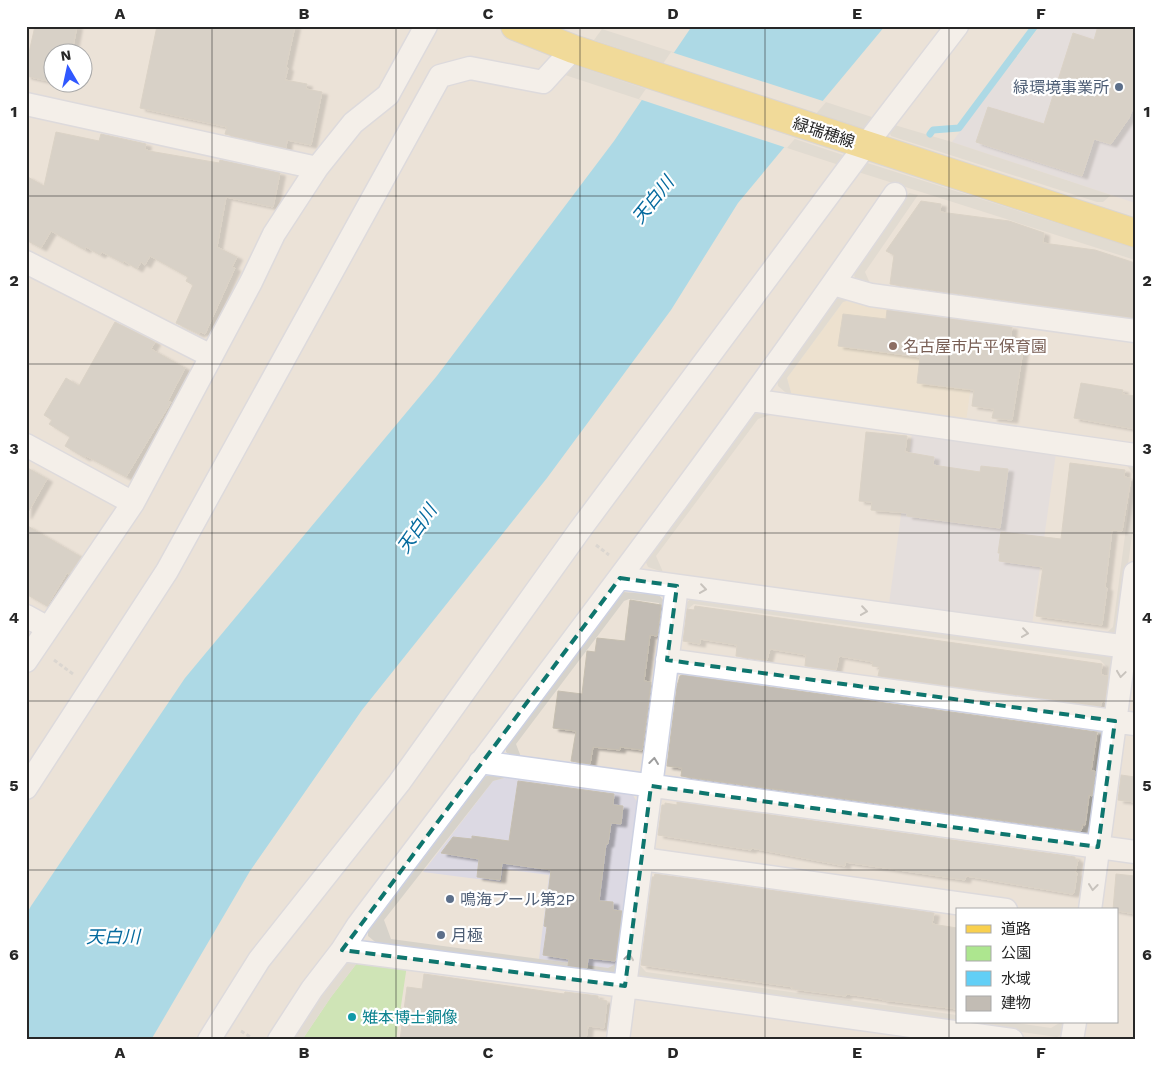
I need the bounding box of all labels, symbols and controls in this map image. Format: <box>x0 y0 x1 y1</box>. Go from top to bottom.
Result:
text: A <box>115 4 126 23</box>
text: B <box>299 4 310 23</box>
text: C <box>483 4 494 23</box>
text: D <box>667 4 679 23</box>
text: E <box>852 4 862 23</box>
text: F <box>1036 4 1046 23</box>
north arrow <box>42 42 92 92</box>
text: N <box>60 46 72 64</box>
place label: 緑環境事業所 <box>1013 78 1109 97</box>
marker: 緑環境事業所 <box>1113 81 1125 93</box>
text: 1 <box>11 102 17 121</box>
text: 1 <box>1144 102 1150 121</box>
street label: 緑瑞穂線 <box>790 114 857 151</box>
water label: 天白川 <box>627 171 679 227</box>
text: 2 <box>9 271 19 290</box>
text: 2 <box>1142 271 1152 290</box>
place label: 名古屋市片平保育園 <box>903 337 1047 356</box>
marker: 名古屋市片平保育園 <box>887 340 899 352</box>
text: 3 <box>9 439 19 458</box>
text: 3 <box>1142 439 1152 458</box>
water label: 天白川 <box>393 499 442 557</box>
one-way arrow <box>698 584 707 594</box>
one-way arrow <box>860 605 868 616</box>
text: 4 <box>9 608 19 627</box>
text: 4 <box>1142 608 1152 627</box>
one-way arrow <box>1021 627 1029 638</box>
one-way arrow <box>1117 669 1127 678</box>
one-way arrow <box>648 757 659 765</box>
text: 5 <box>9 776 19 795</box>
text: 5 <box>1142 776 1152 795</box>
one-way arrow <box>1088 883 1099 891</box>
place label: 鳴海プール第2P <box>460 890 575 909</box>
marker: 鳴海プール第2P <box>444 893 456 905</box>
legend <box>956 908 1118 1024</box>
text: 道路 <box>1001 920 1031 938</box>
water label: 天白川 <box>86 926 142 947</box>
place label: 月極 <box>451 926 483 945</box>
marker: 月極 <box>435 929 447 941</box>
text: 公園 <box>1001 944 1031 962</box>
text: 6 <box>9 945 19 964</box>
text: 6 <box>1142 945 1152 964</box>
one-way arrow <box>623 952 634 960</box>
text: 水域 <box>1001 970 1031 988</box>
text: 建物 <box>1001 994 1031 1012</box>
place label: 雉本博士銅像 <box>362 1008 458 1027</box>
marker: 雉本博士銅像 <box>346 1011 358 1023</box>
text: A <box>115 1043 126 1062</box>
text: B <box>299 1043 310 1062</box>
text: C <box>483 1043 494 1062</box>
text: D <box>667 1043 679 1062</box>
text: E <box>852 1043 862 1062</box>
text: F <box>1036 1043 1046 1062</box>

